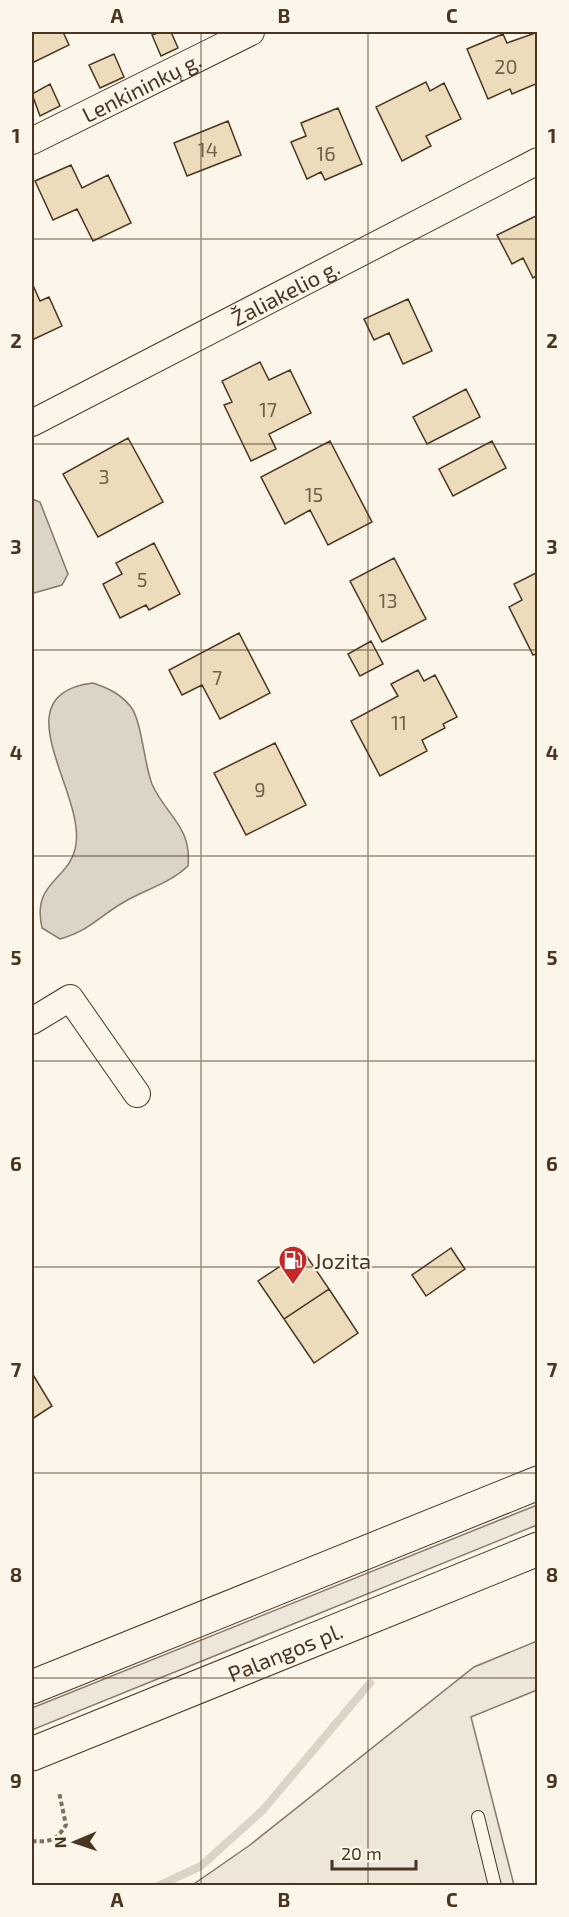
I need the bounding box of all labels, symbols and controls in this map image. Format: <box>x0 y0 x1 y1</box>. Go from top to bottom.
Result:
text: A <box>110 3 124 27</box>
text: B <box>278 3 290 27</box>
text: C <box>446 3 458 27</box>
street label: Lenkininkų g. <box>77 46 205 127</box>
house number: 20 <box>494 54 518 78</box>
text: 1 <box>12 123 20 147</box>
text: 1 <box>548 123 556 147</box>
house number: 14 <box>198 137 218 161</box>
house number: 16 <box>316 141 336 165</box>
street label: Žaliakelio g. <box>227 253 343 331</box>
text: 2 <box>10 328 22 352</box>
text: 2 <box>546 328 558 352</box>
house number: 17 <box>259 397 277 421</box>
house number: 3 <box>98 464 110 488</box>
house number: 15 <box>305 482 323 506</box>
text: 3 <box>10 534 22 558</box>
text: 3 <box>546 534 558 558</box>
house number: 5 <box>137 567 147 591</box>
house number: 13 <box>378 588 398 612</box>
house number: 7 <box>212 665 222 689</box>
house number: 11 <box>391 710 407 734</box>
text: 4 <box>10 740 23 764</box>
text: 4 <box>546 740 559 764</box>
house number: 9 <box>254 777 266 801</box>
text: 5 <box>10 945 22 969</box>
text: 5 <box>546 945 558 969</box>
text: 6 <box>10 1151 22 1175</box>
text: 6 <box>546 1151 558 1175</box>
fuel station icon: Jozita <box>277 1244 309 1286</box>
place label: Jozita <box>314 1247 371 1273</box>
text: 7 <box>11 1357 22 1381</box>
text: 7 <box>547 1357 558 1381</box>
text: 8 <box>10 1562 22 1586</box>
text: 8 <box>546 1562 558 1586</box>
street label: Palangos pl. <box>224 1617 346 1686</box>
text: 9 <box>10 1768 22 1792</box>
text: 9 <box>546 1768 558 1792</box>
north arrow <box>45 1812 105 1872</box>
scale bar <box>332 1833 416 1871</box>
text: N <box>50 1836 69 1849</box>
text: 20 m <box>341 1842 382 1864</box>
text: A <box>110 1887 124 1911</box>
text: B <box>278 1887 290 1911</box>
text: C <box>446 1887 458 1911</box>

